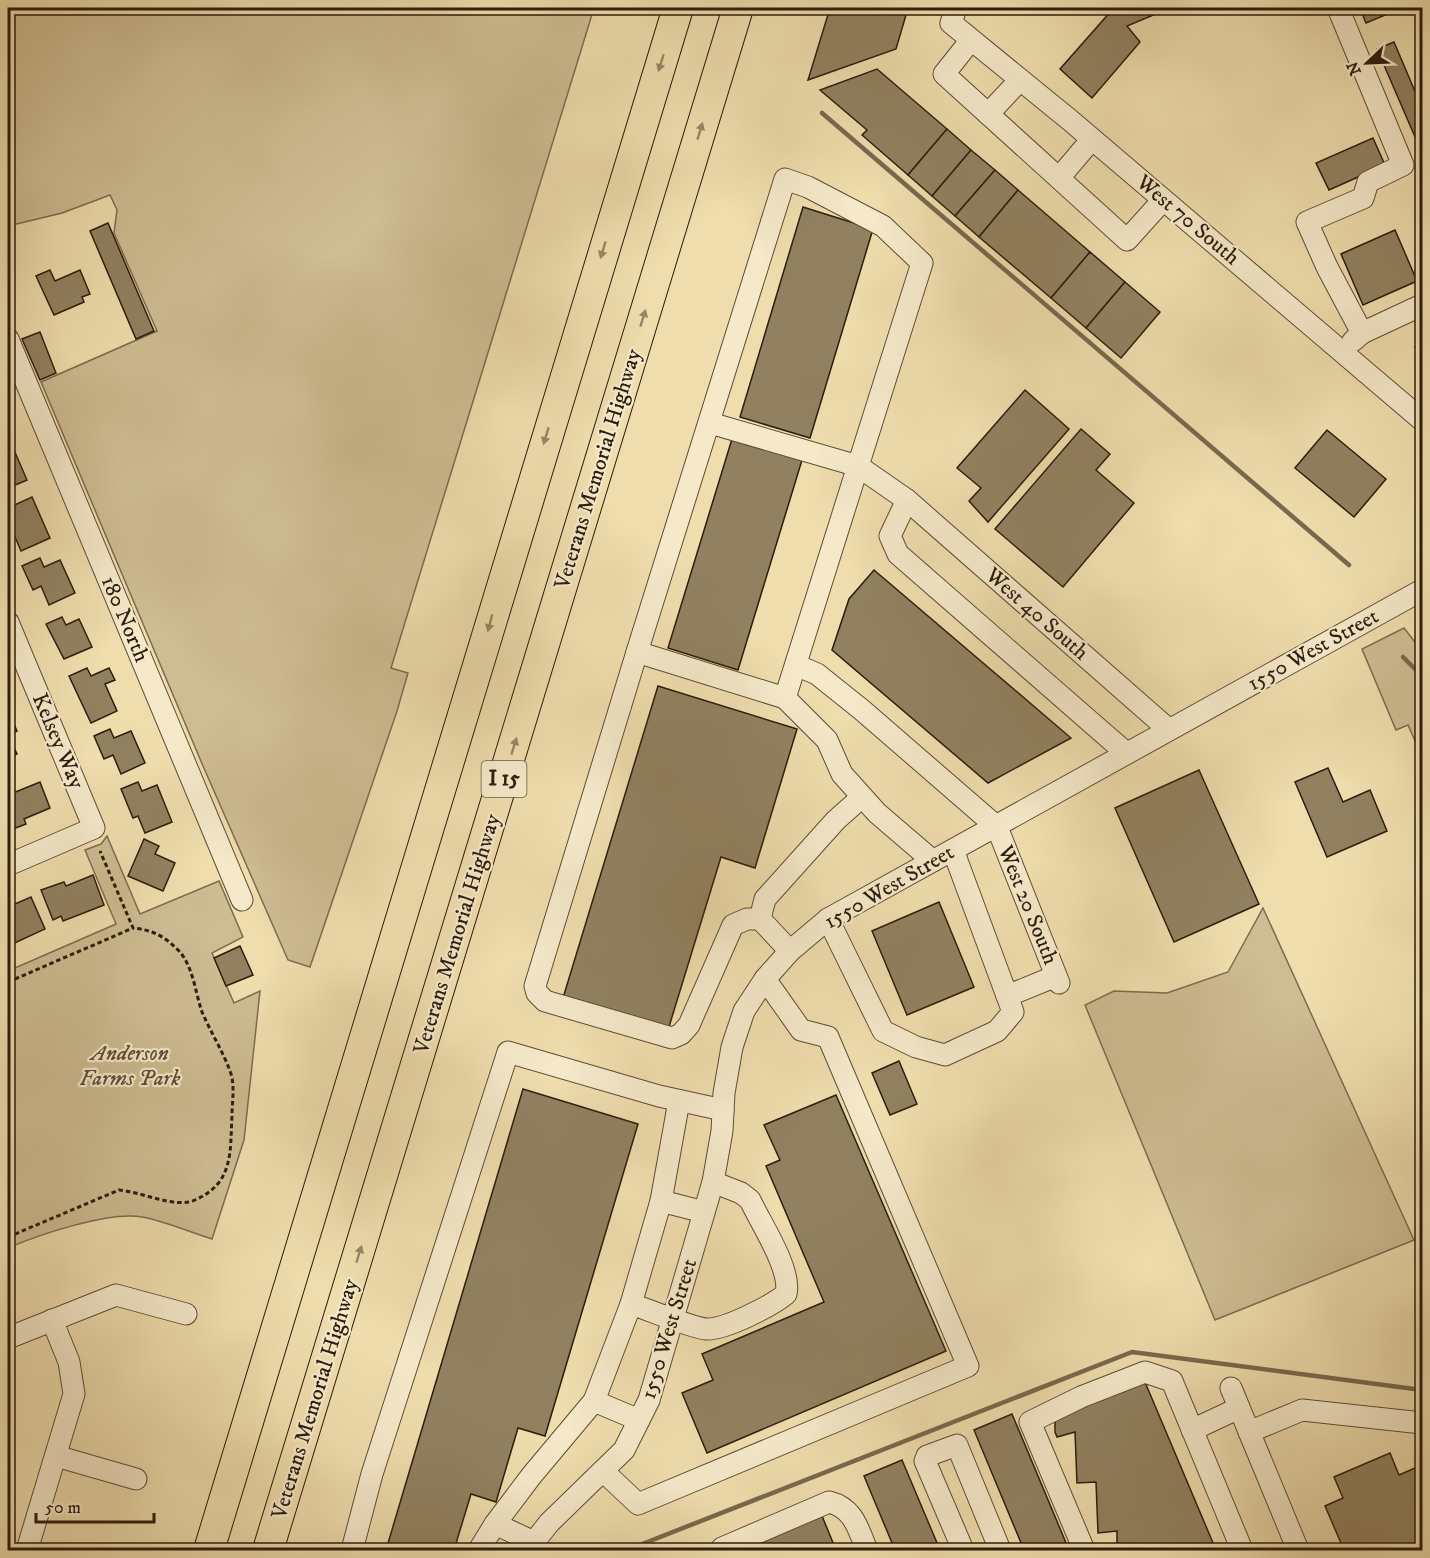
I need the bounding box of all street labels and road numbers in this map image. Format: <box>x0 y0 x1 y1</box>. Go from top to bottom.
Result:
street label: West 70 South <box>1130 168 1246 271</box>
street label: Veterans Memorial Highway <box>548 345 648 593</box>
street label: West 40 South <box>979 561 1095 666</box>
street label: 180 North <box>95 572 155 666</box>
street label: 1550 West Street <box>1243 603 1383 697</box>
street label: Kelsey Way <box>26 689 90 793</box>
road number: I 15 <box>482 761 526 797</box>
street label: Veterans Memorial Highway <box>407 810 507 1058</box>
street label: 1550 West Street <box>819 839 959 935</box>
street label: West 20 South <box>991 841 1064 969</box>
street label: 1550 West Street <box>635 1255 703 1403</box>
street label: Veterans Memorial Highway <box>265 1275 365 1523</box>

